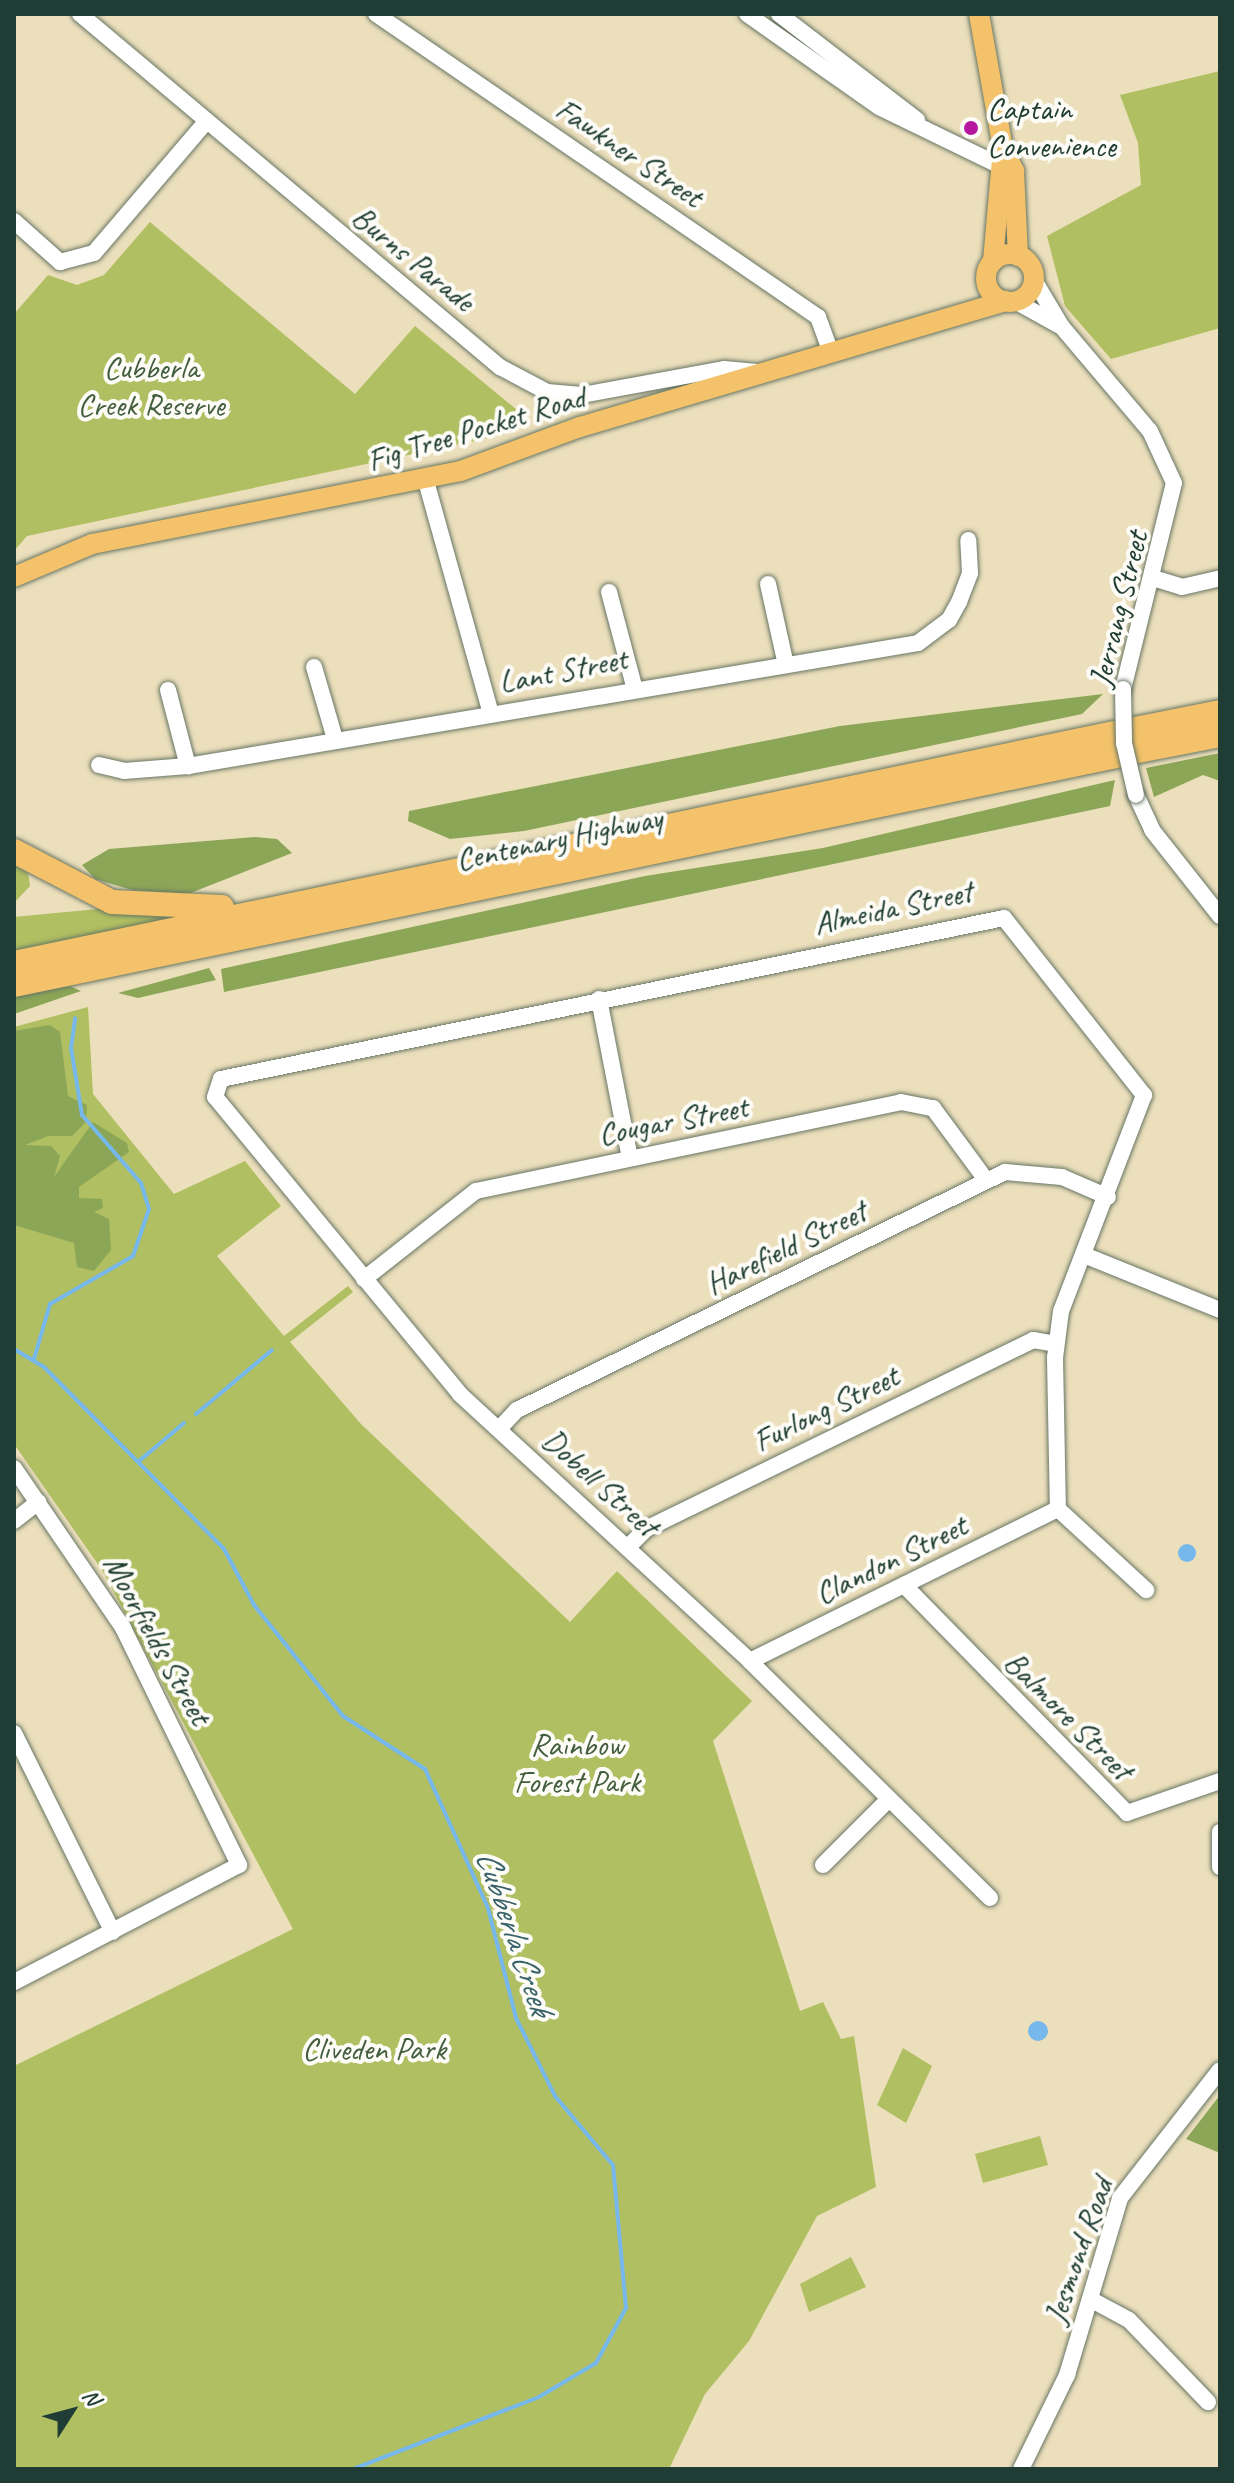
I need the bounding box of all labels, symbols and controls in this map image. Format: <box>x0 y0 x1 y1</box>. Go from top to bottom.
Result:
street label: Fawkner Street <box>548 90 710 216</box>
place label: Captain Convenience <box>987 91 1116 166</box>
marker: Captain Convenience <box>962 119 980 137</box>
street label: Burns Parade <box>343 198 483 320</box>
park label: Cubberla Creek Reserve <box>77 350 225 425</box>
street label: Fig Tree Pocket Road <box>364 378 588 480</box>
street label: Jerrang Street <box>1081 527 1157 691</box>
street label: Lant Street <box>496 640 630 702</box>
street label: Centenary Highway <box>453 798 665 880</box>
street label: Almeida Street <box>810 873 976 943</box>
street label: Cougar Street <box>595 1088 751 1154</box>
street label: Harefield Street <box>699 1193 873 1303</box>
street label: Furlong Street <box>747 1357 905 1461</box>
street label: Dobell Street <box>534 1421 666 1545</box>
street label: Clandon Street <box>809 1507 973 1613</box>
street label: Moorfields Street <box>94 1548 220 1732</box>
street label: Balmore Street <box>996 1644 1140 1788</box>
park label: Rainbow Forest Park <box>513 1727 641 1802</box>
water label: Cubberla Creek <box>468 1844 562 2020</box>
park label: Cliveden Park <box>302 2030 446 2068</box>
street label: Jesmond Road <box>1036 2174 1122 2328</box>
north arrow <box>32 2371 112 2451</box>
text: N <box>76 2383 107 2411</box>

